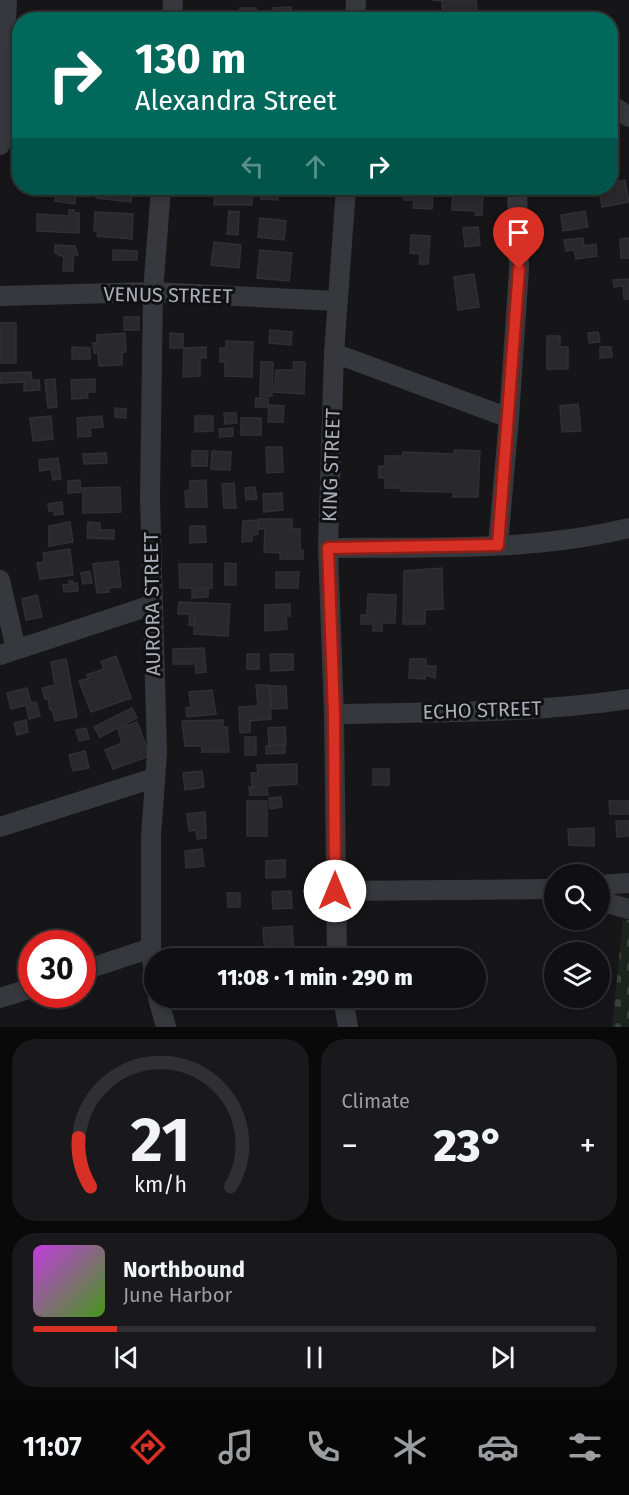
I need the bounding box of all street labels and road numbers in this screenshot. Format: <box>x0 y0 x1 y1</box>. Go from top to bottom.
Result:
street label: VENUS STREET <box>103 282 234 308</box>
street label: KING STREET <box>317 407 345 522</box>
street label: AURORA STREET <box>139 531 165 676</box>
street label: ECHO STREET <box>422 696 543 724</box>

